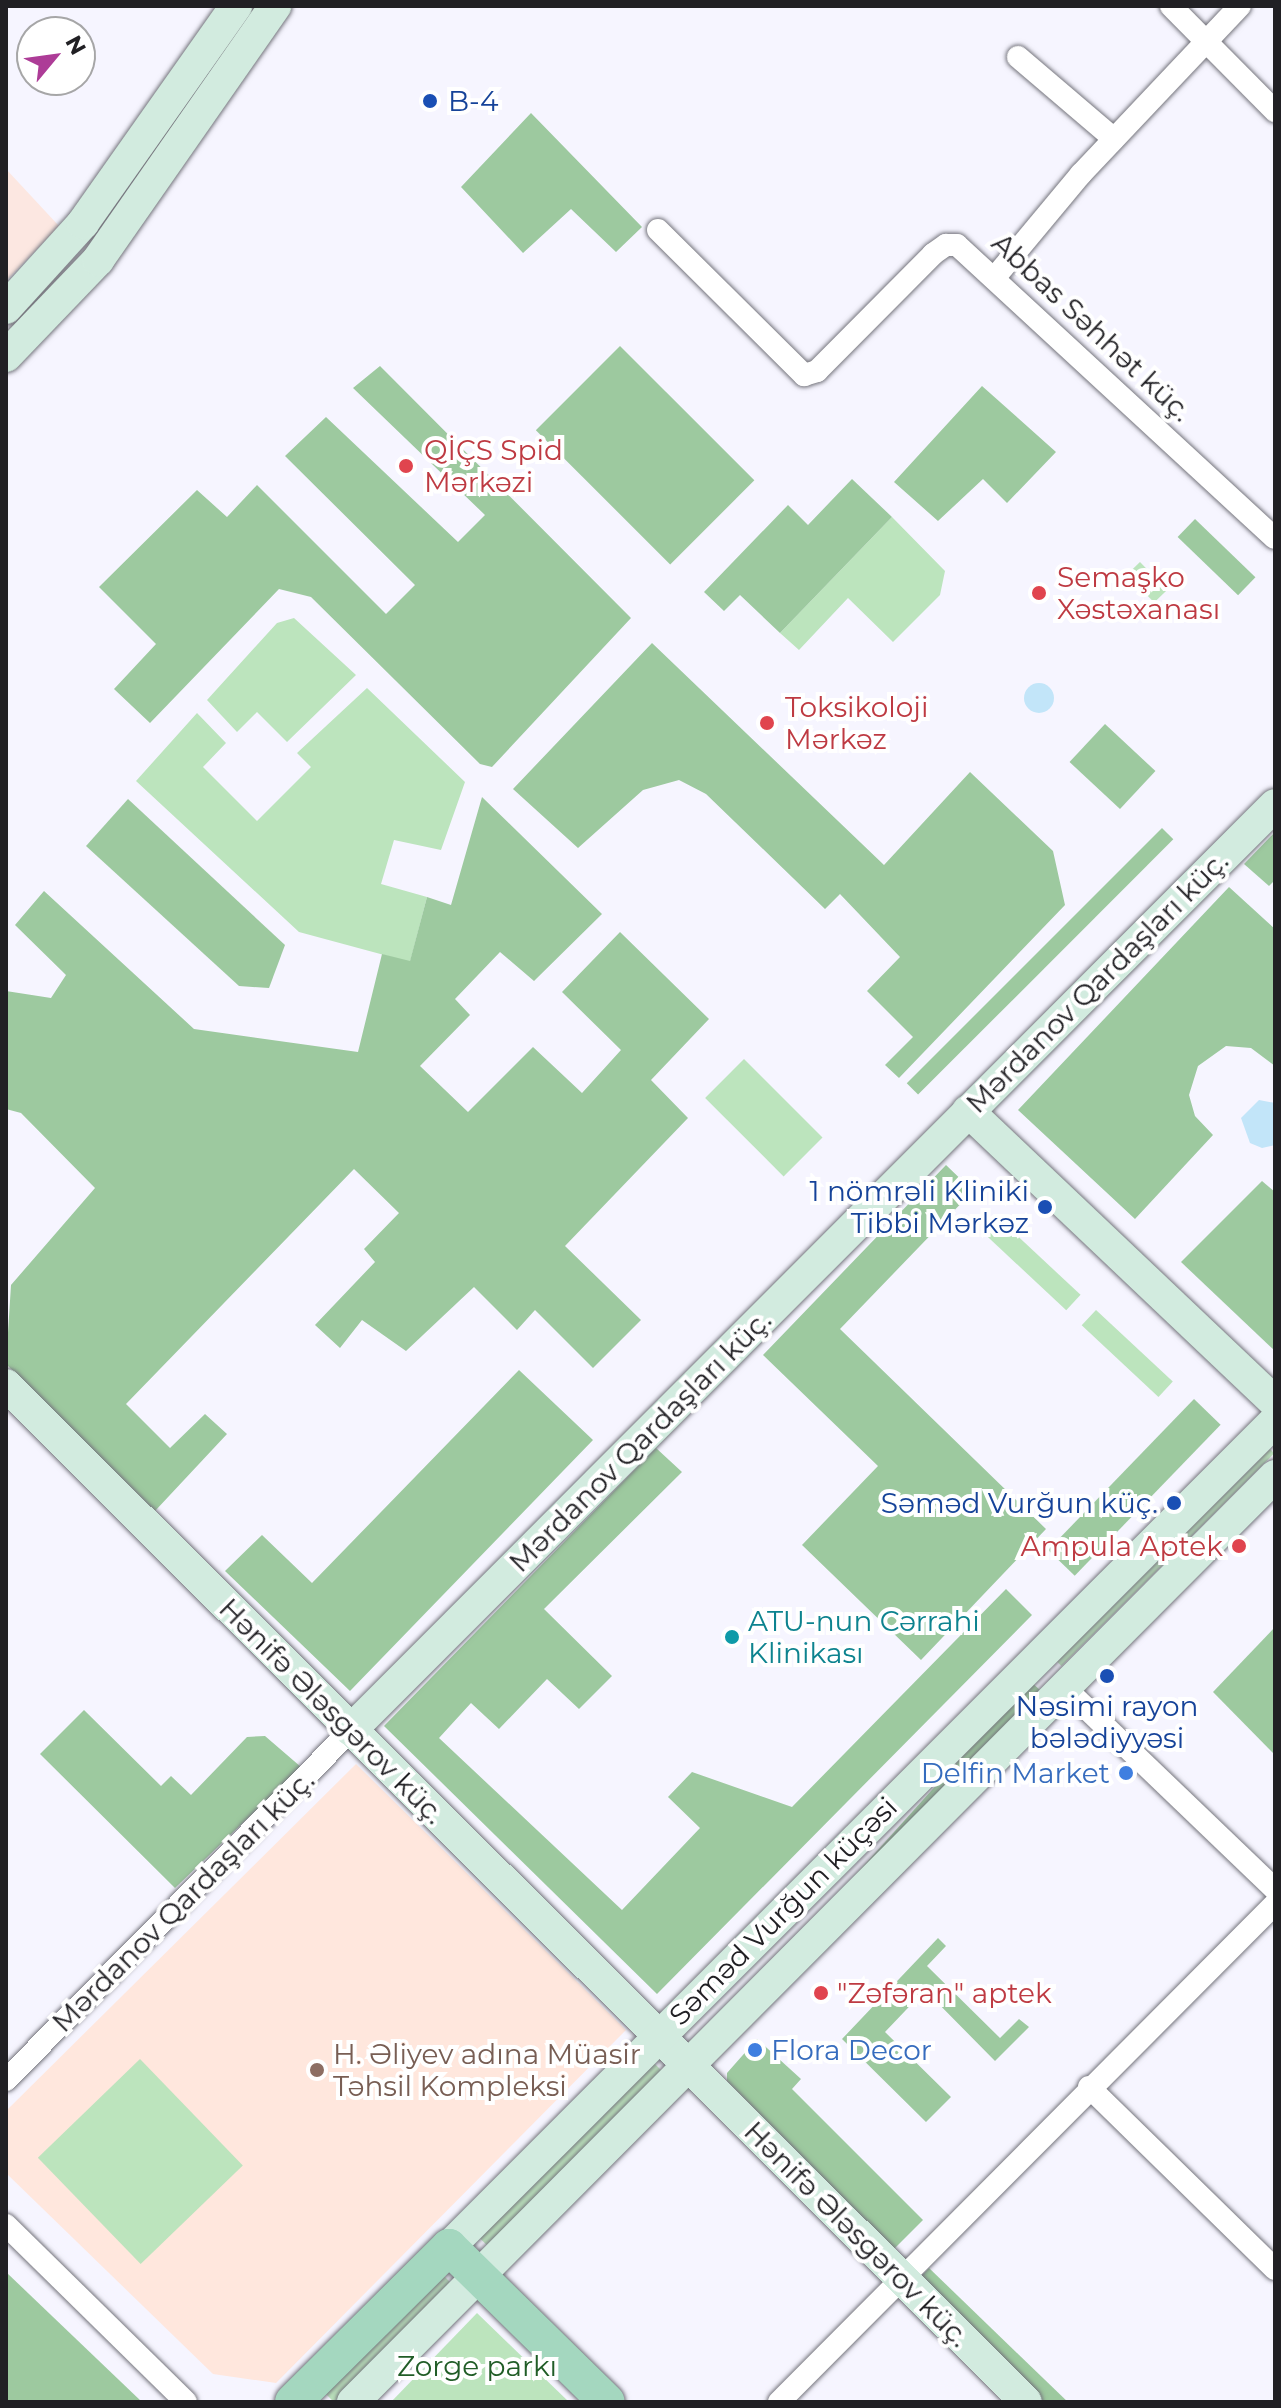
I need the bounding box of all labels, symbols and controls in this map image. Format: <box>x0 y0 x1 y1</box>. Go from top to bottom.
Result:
north arrow <box>16 16 96 96</box>
text: N <box>60 31 92 59</box>
place label: B-4 <box>448 84 499 118</box>
marker: B-4 <box>419 90 441 112</box>
street label: Abbas Səhhət küç. <box>985 226 1199 428</box>
place label: QİÇS Spid Mərkəzi <box>424 433 563 499</box>
marker: QİÇS Spid Mərkəzi <box>395 455 417 477</box>
place label: Semaşko Xəstəxanası <box>1057 560 1220 626</box>
marker: Semaşko Xəstəxanası <box>1028 582 1050 604</box>
place label: Toksikoloji Mərkəz <box>785 690 928 756</box>
marker: Toksikoloji Mərkəz <box>756 712 778 734</box>
street label: Mərdanov Qardaşları küç. <box>959 844 1235 1120</box>
place label: 1 nömrəli Kliniki Tibbi Mərkəz <box>809 1174 1029 1240</box>
marker: 1 nömrəli Kliniki Tibbi Mərkəz <box>1036 1198 1054 1216</box>
street label: Mərdanov Qardaşları küç. <box>502 1303 778 1579</box>
place label: Səməd Vurğun küç. <box>881 1486 1158 1520</box>
marker: Səməd Vurğun küç. <box>1165 1494 1183 1512</box>
place label: Ampula Aptek <box>1020 1529 1223 1563</box>
marker: Ampula Aptek <box>1230 1537 1248 1555</box>
street label: Hənifə Ələsgərov küç. <box>212 1591 452 1831</box>
place label: ATU-nun Cərrahi Klinikası <box>748 1604 980 1670</box>
marker: ATU-nun Cərrahi Klinikası <box>723 1628 741 1646</box>
marker: Nəsimi rayon bələdiyyəsi <box>1098 1667 1116 1685</box>
place label: Nəsimi rayon bələdiyyəsi <box>1016 1689 1198 1755</box>
place label: Delfin Market <box>921 1756 1110 1790</box>
street label: Mərdanov Qardaşları küç. <box>45 1763 321 2039</box>
marker: Delfin Market <box>1117 1764 1135 1782</box>
street label: Səməd Vurğun küçəsi <box>662 1790 904 2032</box>
place label: "Zəfəran" aptek <box>837 1976 1052 2010</box>
marker: "Zəfəran" aptek <box>812 1984 830 2002</box>
place label: Flora Decor <box>771 2033 932 2067</box>
place label: H. Əliyev adına Müasir Təhsil Kompleksi <box>333 2037 641 2103</box>
marker: Flora Decor <box>746 2041 764 2059</box>
marker: H. Əliyev adına Müasir Təhsil Kompleksi <box>308 2061 326 2079</box>
street label: Hənifə Ələsgərov küç. <box>737 2114 977 2354</box>
park label: Zorge parkı <box>397 2349 557 2383</box>

